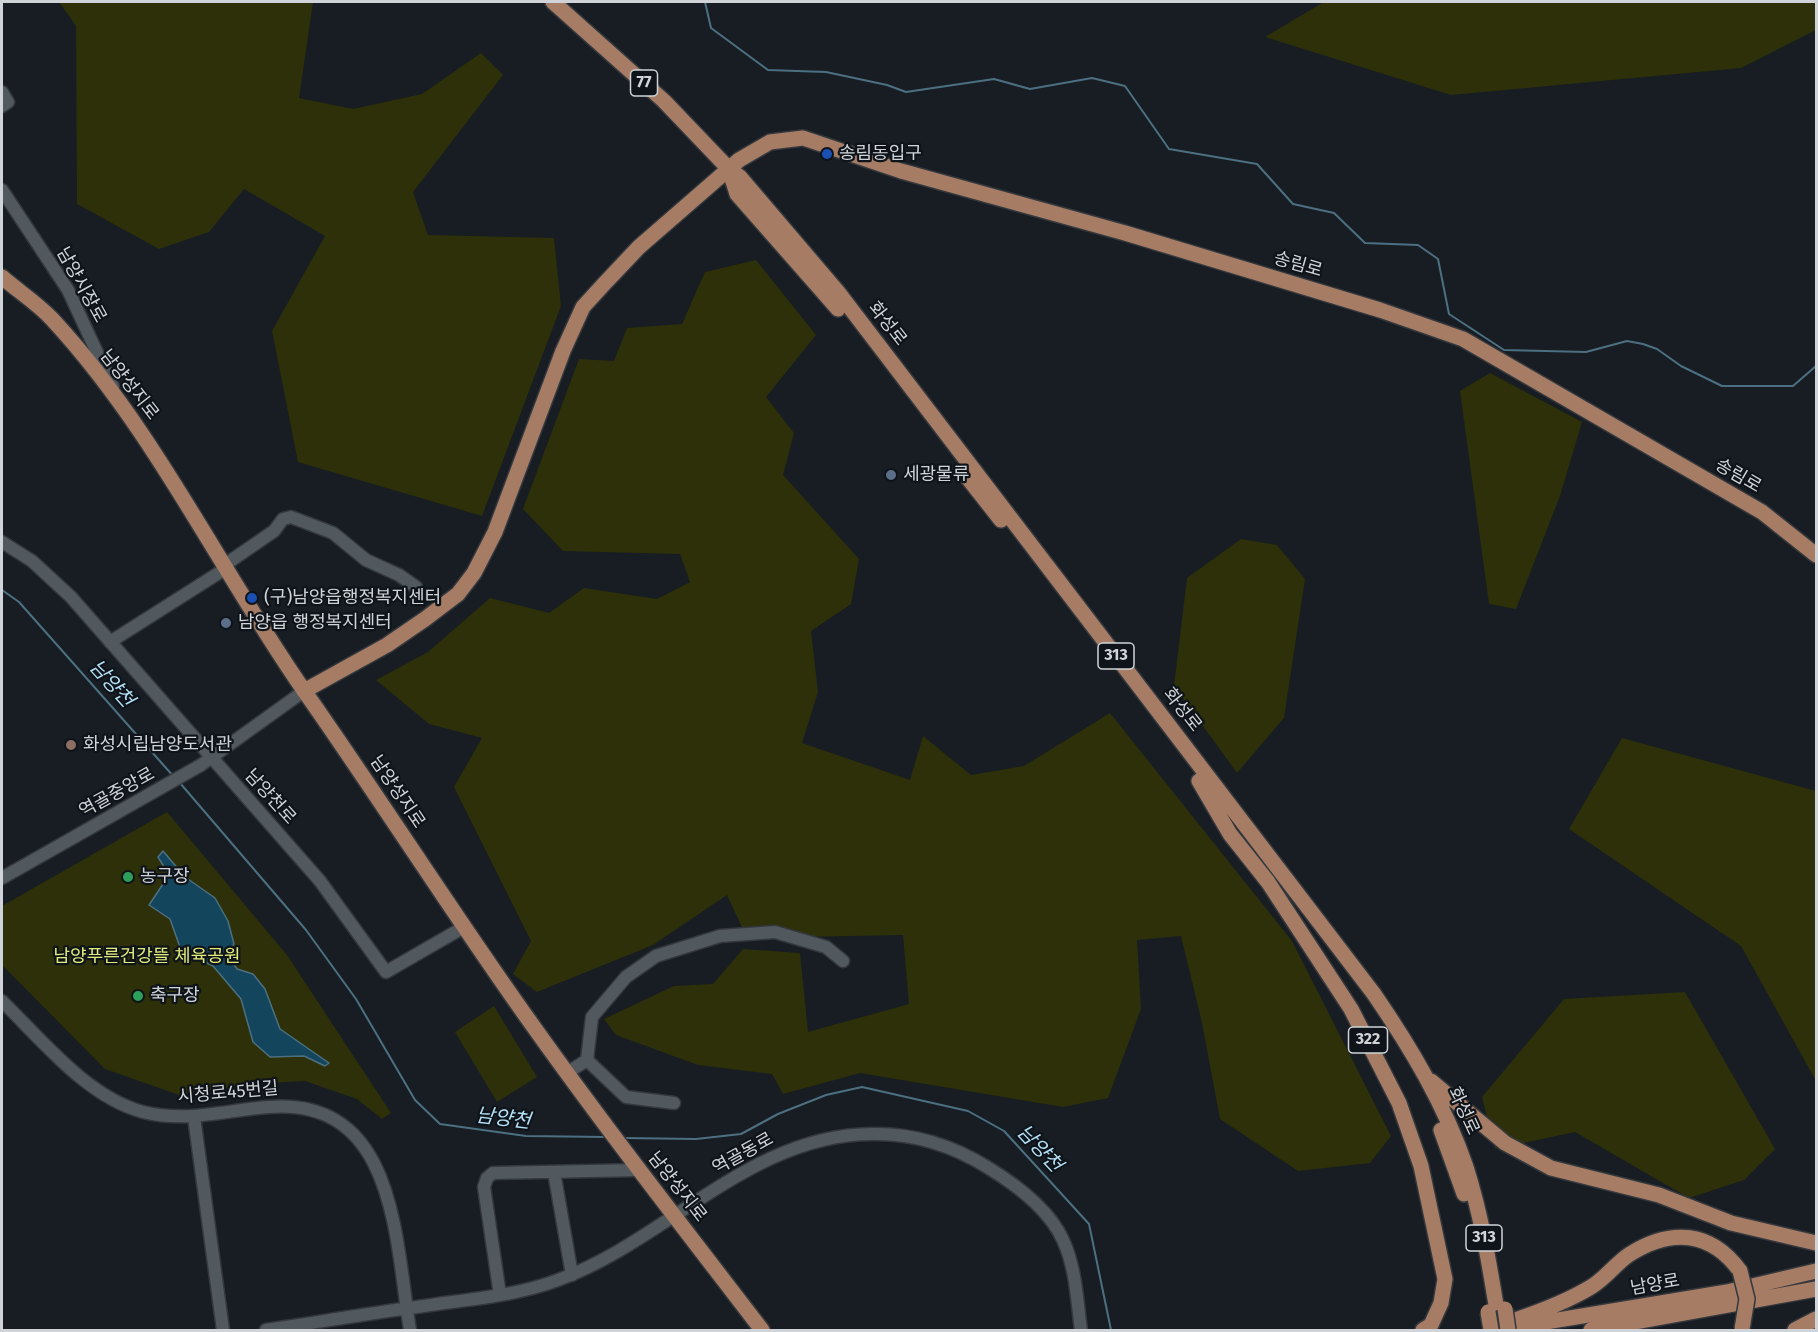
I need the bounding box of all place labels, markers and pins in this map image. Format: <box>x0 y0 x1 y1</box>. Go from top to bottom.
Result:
place label: 송림동입구 <box>839 143 922 165</box>
marker: 송림동입구 <box>820 147 834 161</box>
place label: 세광물류 <box>903 464 969 486</box>
marker: 세광물류 <box>884 468 898 482</box>
place label: (구)남양읍행정복지센터 <box>264 587 441 609</box>
marker: (구)남양읍행정복지센터 <box>245 591 259 605</box>
place label: 남양읍 행정복지센터 <box>238 612 392 634</box>
marker: 남양읍 행정복지센터 <box>219 616 233 630</box>
place label: 화성시립남양도서관 <box>83 734 232 756</box>
marker: 화성시립남양도서관 <box>64 738 78 752</box>
place label: 농구장 <box>140 866 190 888</box>
marker: 농구장 <box>121 870 135 884</box>
place label: 축구장 <box>150 985 200 1007</box>
marker: 축구장 <box>131 989 145 1003</box>

